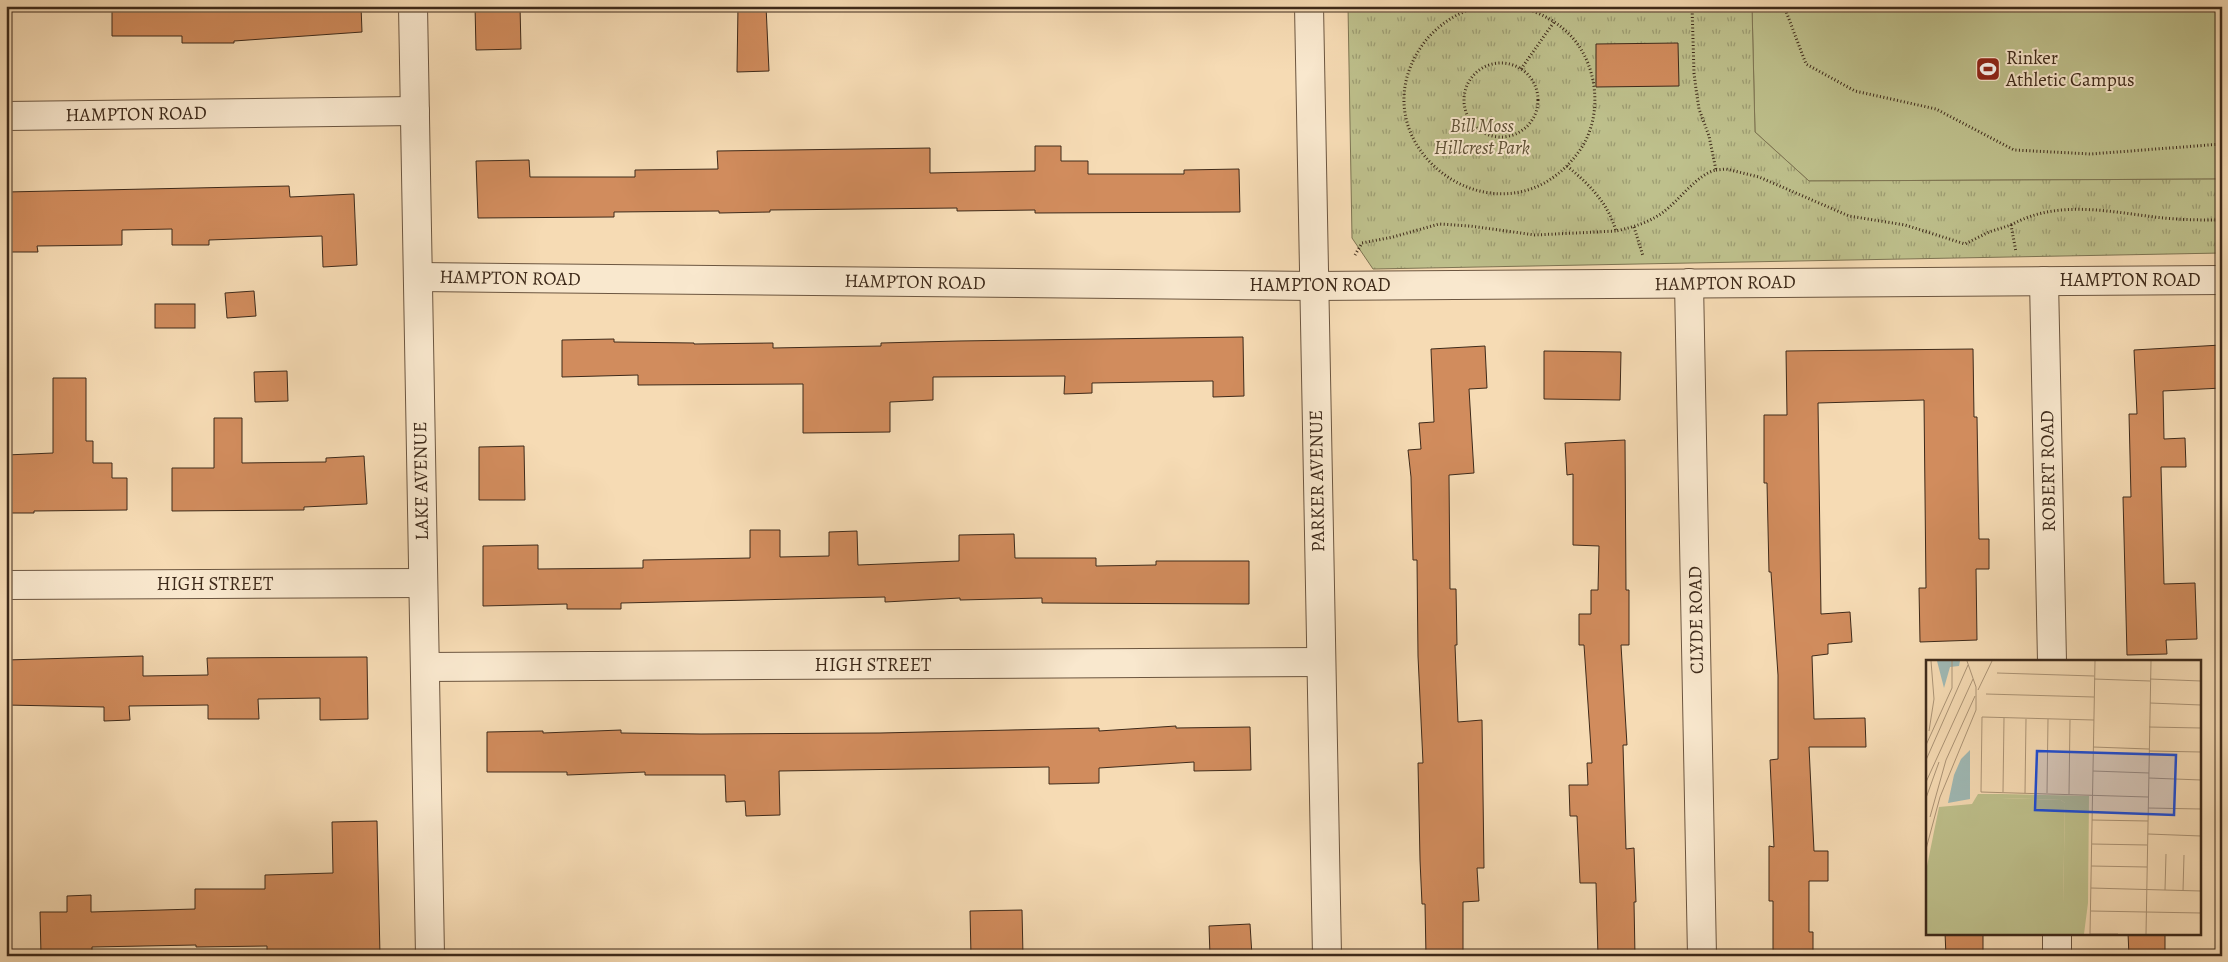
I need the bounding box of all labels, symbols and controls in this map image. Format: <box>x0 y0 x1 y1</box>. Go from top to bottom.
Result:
place label: Rinker Athletic Campus <box>2005 45 2135 93</box>
sports icon: Rinker Athletic Campus <box>1975 56 2001 82</box>
street label: HAMPTON ROAD <box>65 100 207 128</box>
park label: Bill Moss Hillcrest Park <box>1434 113 1530 161</box>
street label: HAMPTON ROAD <box>439 264 581 292</box>
street label: HAMPTON ROAD <box>2059 267 2201 293</box>
street label: HAMPTON ROAD <box>844 268 986 296</box>
street label: HAMPTON ROAD <box>1654 269 1796 297</box>
street label: HAMPTON ROAD <box>1249 272 1391 298</box>
street label: PARKER AVENUE <box>1303 410 1331 552</box>
street label: ROBERT ROAD <box>2034 410 2062 532</box>
street label: LAKE AVENUE <box>407 421 435 541</box>
street label: CLYDE ROAD <box>1682 566 1710 674</box>
street label: HIGH STREET <box>157 571 274 597</box>
street label: HIGH STREET <box>815 652 932 678</box>
inset map <box>1926 660 2200 934</box>

